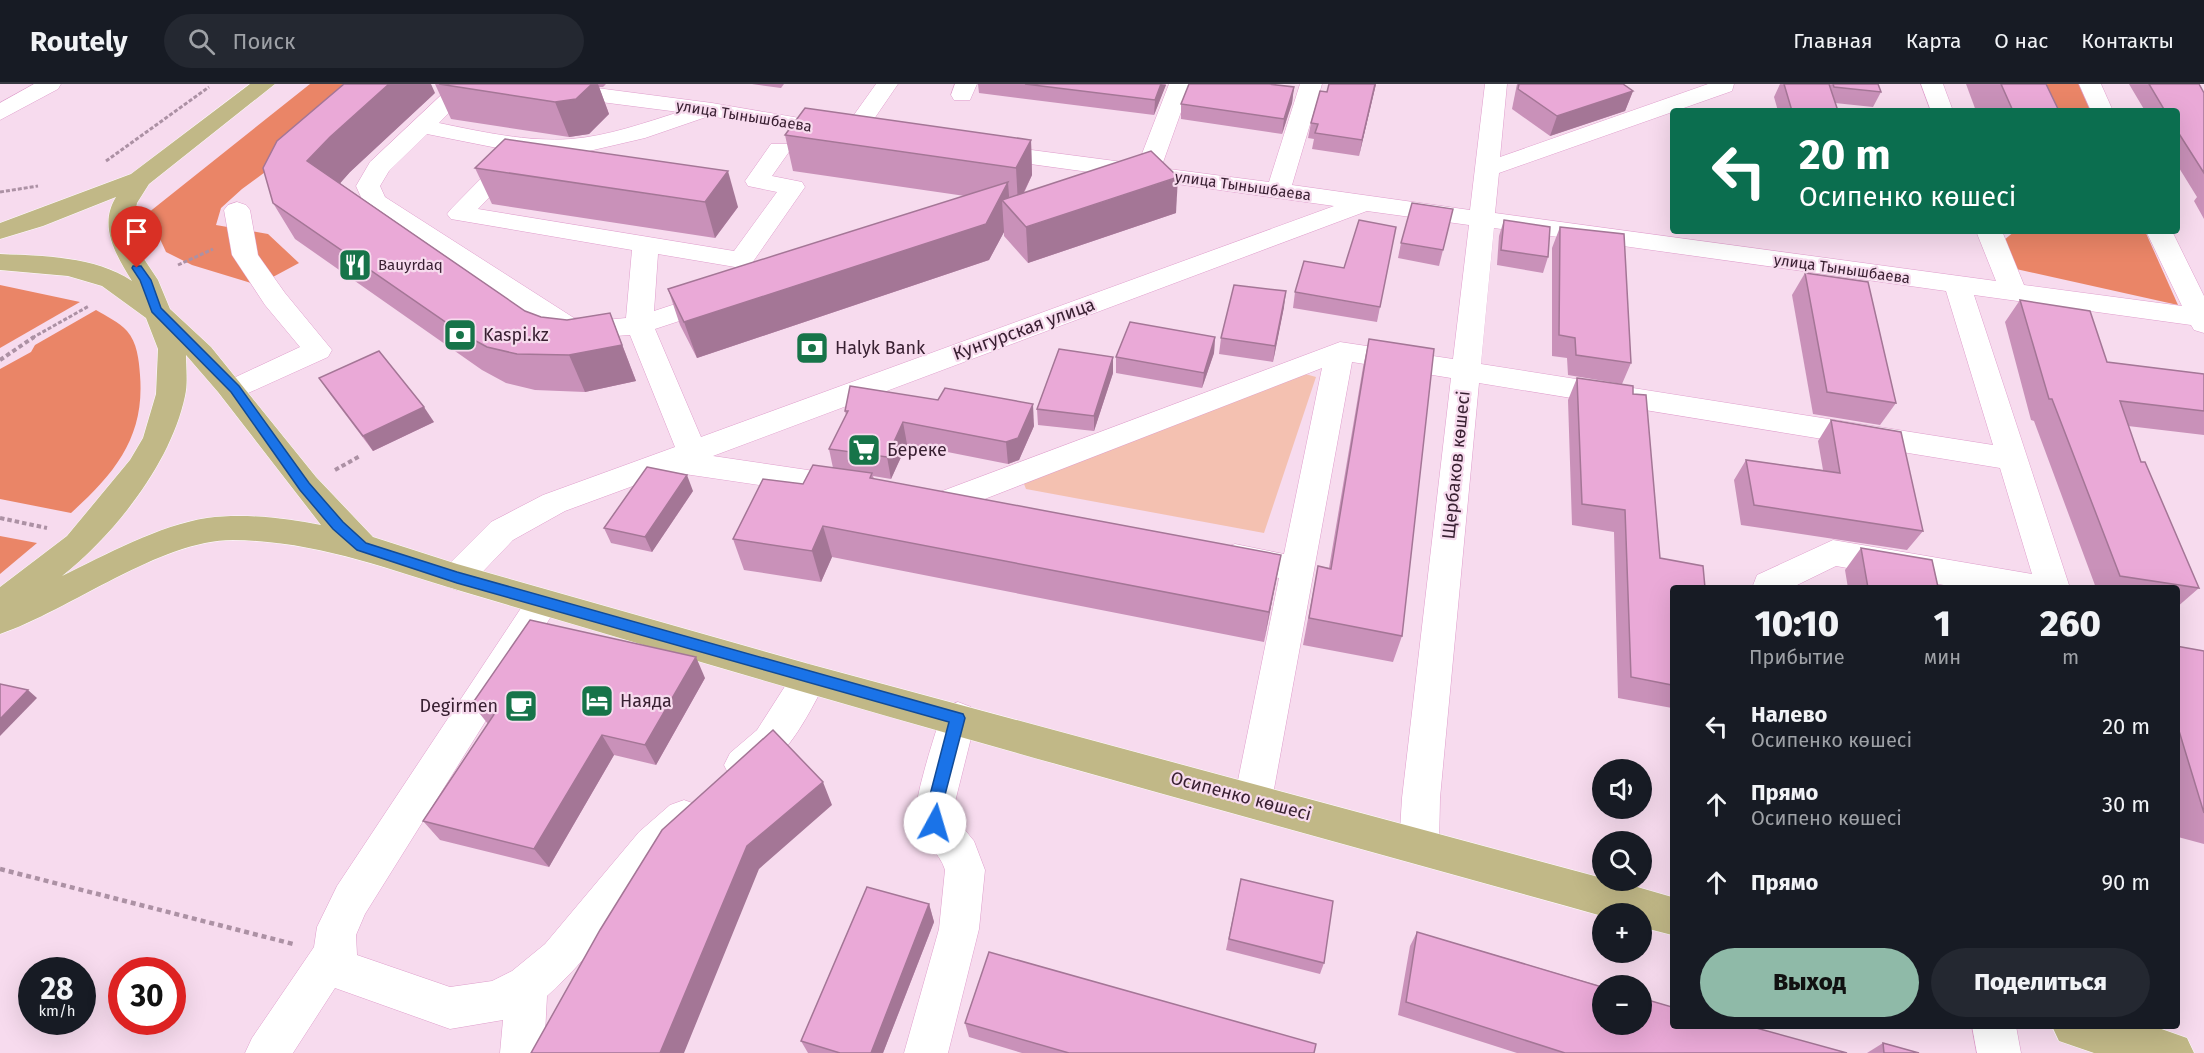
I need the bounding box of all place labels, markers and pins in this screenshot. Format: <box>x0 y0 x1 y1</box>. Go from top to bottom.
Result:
pin <box>111 206 162 268</box>
restaurant icon: Bauyrdaq <box>337 247 373 283</box>
place label: Bauyrdaq <box>378 256 443 274</box>
bank icon: Kaspi.kz <box>442 317 478 353</box>
place label: Kaspi.kz <box>483 324 549 346</box>
bank icon: Halyk Bank <box>794 330 830 366</box>
place label: Halyk Bank <box>835 337 926 359</box>
supermarket icon: Береке <box>846 432 882 468</box>
place label: Береке <box>887 439 947 461</box>
hotel icon: Наяда <box>579 683 615 719</box>
cafe icon: Degirmen <box>503 688 539 724</box>
place label: Наяда <box>620 690 672 712</box>
place label: Degirmen <box>419 695 498 717</box>

